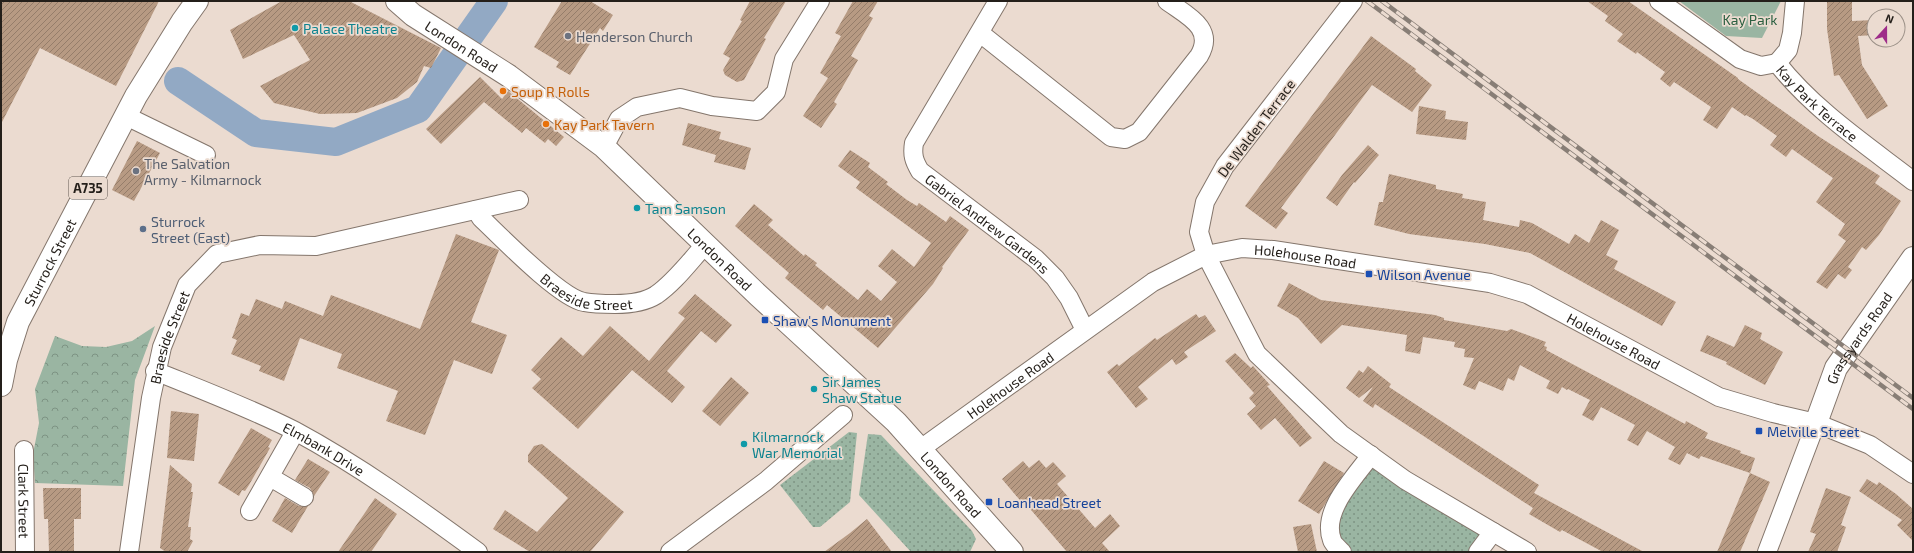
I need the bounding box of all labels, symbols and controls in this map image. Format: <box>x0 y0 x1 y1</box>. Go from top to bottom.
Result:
north arrow <box>1866 8 1906 48</box>
park label: Kay Park <box>1723 11 1777 28</box>
text: N <box>1884 11 1896 26</box>
street label: London Road <box>422 17 501 75</box>
place label: Palace Theatre <box>303 20 398 37</box>
marker: Palace Theatre <box>290 23 300 33</box>
place label: Henderson Church <box>576 28 693 45</box>
marker: Henderson Church <box>563 31 573 41</box>
street label: Kay Park Terrace <box>1773 61 1862 145</box>
street label: De Walden Terrace <box>1214 76 1298 180</box>
place label: Soup R Rolls <box>511 83 590 100</box>
marker: Soup R Rolls <box>498 86 508 96</box>
place label: Kay Park Tavern <box>554 116 655 133</box>
marker: Kay Park Tavern <box>541 119 551 129</box>
place label: The Salvation Army - Kilmarnock <box>144 155 262 188</box>
marker: The Salvation Army - Kilmarnock <box>131 166 141 176</box>
street label: Gabriel Andrew Gardens <box>922 170 1054 277</box>
road number: A735 <box>69 177 107 199</box>
place label: Tam Samson <box>645 200 726 217</box>
marker: Tam Samson <box>632 203 642 213</box>
place label: Sturrock Street (East) <box>151 213 230 246</box>
street label: Sturrock Street <box>20 216 79 309</box>
marker: Sturrock Street (East) <box>138 224 148 234</box>
street label: London Road <box>685 224 756 294</box>
street label: Holehouse Road <box>1254 240 1358 271</box>
place label: Wilson Avenue <box>1377 266 1471 283</box>
street label: Braeside Street <box>537 269 633 313</box>
marker: Wilson Avenue <box>1364 269 1374 279</box>
street label: Braeside Street <box>146 288 192 386</box>
street label: Grassyards Road <box>1822 288 1895 386</box>
street label: Holehouse Road <box>1564 309 1663 372</box>
place label: Shaw's Monument <box>773 312 891 329</box>
marker: Shaw's Monument <box>760 315 770 325</box>
street label: Holehouse Road <box>963 348 1057 422</box>
place label: Sir James Shaw Statue <box>822 373 902 406</box>
marker: Sir James Shaw Statue <box>809 384 819 394</box>
street label: Elmbank Drive <box>280 418 368 479</box>
place label: Melville Street <box>1767 423 1859 440</box>
marker: Melville Street <box>1754 426 1764 436</box>
place label: Kilmarnock War Memorial <box>752 428 843 461</box>
marker: Kilmarnock War Memorial <box>739 439 749 449</box>
street label: London Road <box>918 448 985 521</box>
street label: Clark Street <box>16 464 33 538</box>
place label: Loanhead Street <box>997 494 1101 511</box>
marker: Loanhead Street <box>984 497 994 507</box>

